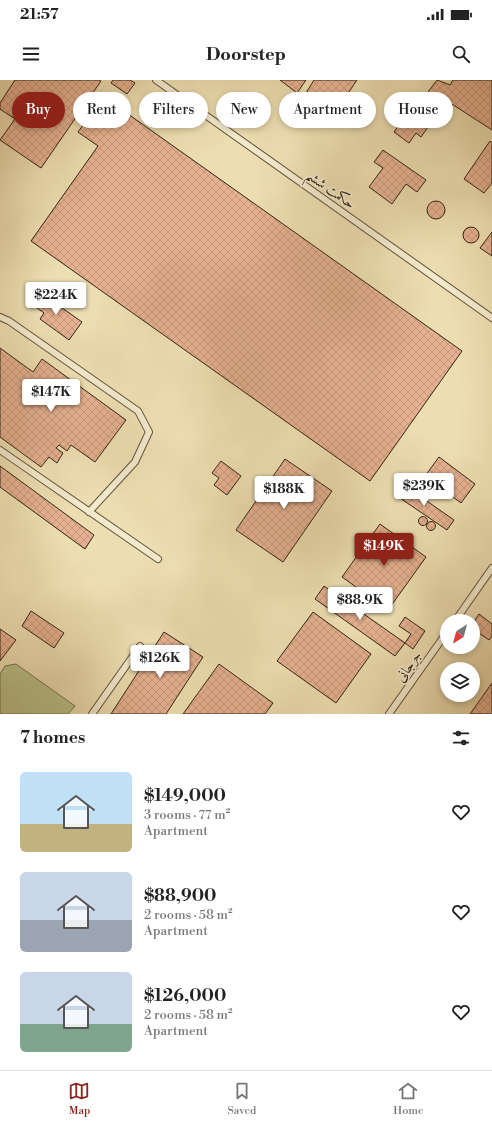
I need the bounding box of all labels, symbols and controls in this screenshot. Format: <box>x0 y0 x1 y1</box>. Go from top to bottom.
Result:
text: 21:57 <box>20 5 59 24</box>
icon: menu <box>20 43 42 65</box>
text: Doorstep <box>206 43 286 66</box>
icon: search <box>450 43 472 65</box>
chip: Buy <box>12 92 65 128</box>
chip: Rent <box>73 92 131 128</box>
chip: Filters <box>139 92 208 128</box>
chip: New <box>216 92 271 128</box>
chip: Apartment <box>279 92 376 128</box>
chip: House <box>384 92 453 128</box>
street label: حکمت ششم <box>300 166 358 216</box>
pin: $224K <box>28 282 84 316</box>
text: $224K <box>34 287 78 303</box>
pin: $147K <box>23 379 79 413</box>
text: $147K <box>31 384 71 400</box>
pin: $239K <box>396 473 452 507</box>
pin: $188K <box>256 476 312 510</box>
text: $239K <box>403 478 445 494</box>
text: $188K <box>264 481 304 497</box>
pin: $149K <box>356 533 412 567</box>
text: $149K <box>364 538 404 554</box>
pin: $88.9K <box>327 587 393 621</box>
text: $88.9K <box>337 592 383 608</box>
north arrow <box>440 614 480 654</box>
map controls <box>440 614 480 702</box>
pin: $126K <box>132 645 188 679</box>
street label: جرجانی <box>392 647 426 686</box>
text: $126K <box>139 650 181 666</box>
button: layers <box>440 662 480 702</box>
text: 7 homes <box>20 727 85 749</box>
icon: filters <box>450 727 472 749</box>
text: $149,000 <box>144 785 226 807</box>
icon: home <box>52 788 100 836</box>
icon: heart <box>450 801 472 823</box>
text: 3 rooms · 77 m² <box>144 807 230 823</box>
text: Apartment <box>144 823 208 839</box>
text: $88,900 <box>144 885 216 907</box>
icon: home <box>52 888 100 936</box>
icon: heart <box>450 901 472 923</box>
text: 2 rooms · 58 m² <box>144 907 233 923</box>
text: Apartment <box>144 923 208 939</box>
text: $126,000 <box>144 985 226 1007</box>
icon: home <box>52 988 100 1036</box>
icon: heart <box>450 1001 472 1023</box>
text: 2 rooms · 58 m² <box>144 1007 233 1023</box>
text: Apartment <box>144 1023 208 1039</box>
tab: Map <box>68 1080 90 1118</box>
tab: Saved <box>227 1080 256 1118</box>
tab: Home <box>393 1080 424 1118</box>

